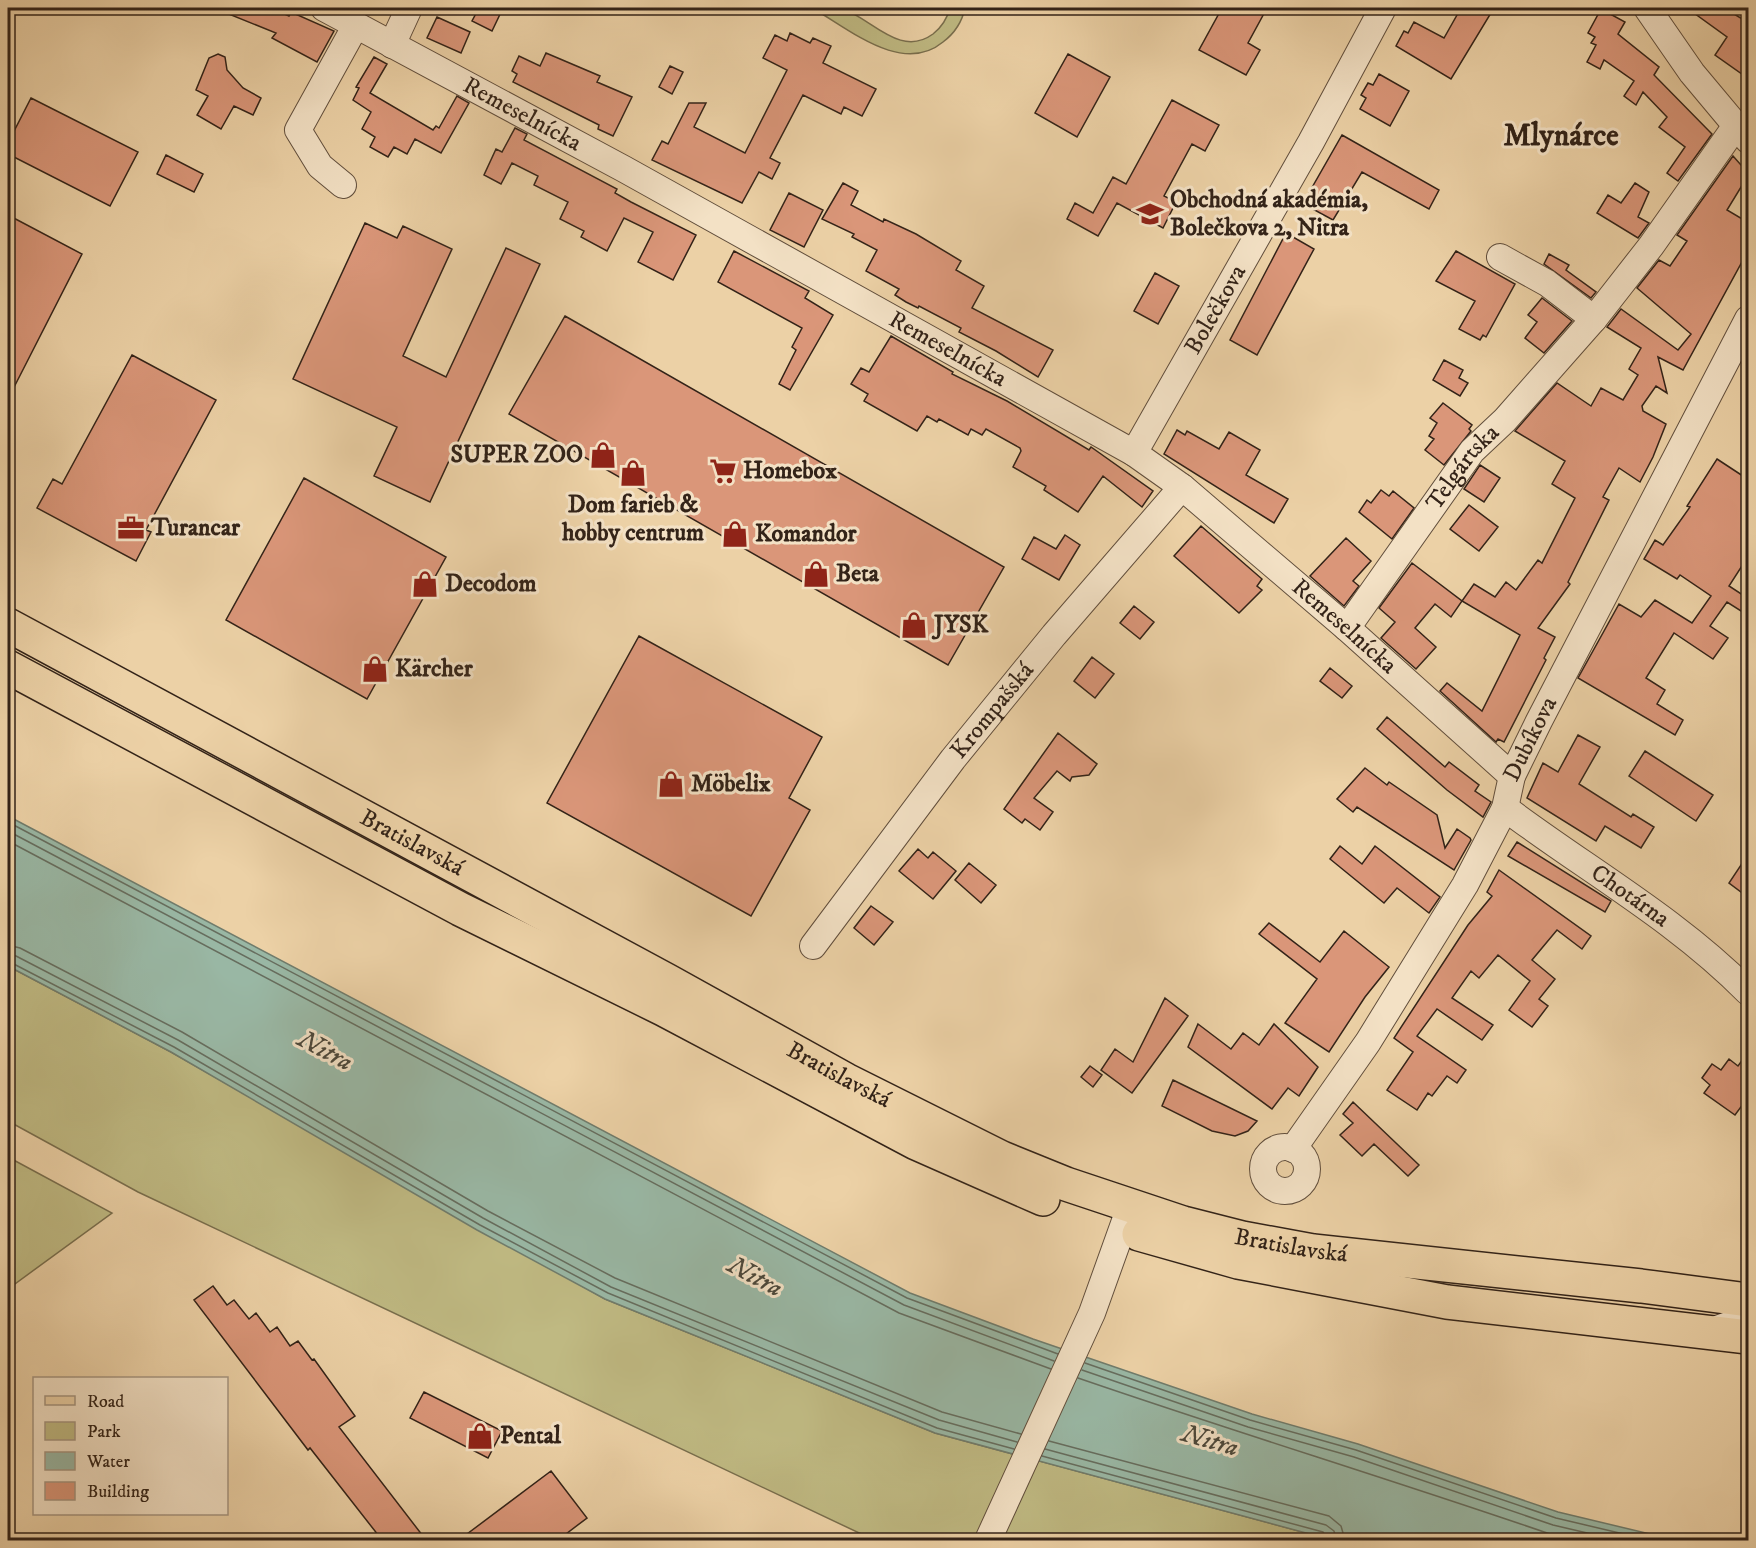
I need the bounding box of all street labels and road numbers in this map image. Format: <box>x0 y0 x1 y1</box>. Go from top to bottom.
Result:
street label: Remeselnícka <box>458 70 587 159</box>
street label: Bolečkova <box>1178 259 1253 360</box>
street label: Remeselnícka <box>884 305 1013 394</box>
street label: Telgártska <box>1420 418 1506 516</box>
street label: Remeselnícka <box>1285 572 1404 681</box>
street label: Krompašská <box>944 656 1041 765</box>
street label: Dubíkova <box>1497 691 1564 786</box>
street label: Bratislavská <box>355 803 470 884</box>
street label: Chotárna <box>1585 858 1676 935</box>
street label: Bratislavská <box>781 1035 897 1115</box>
street label: Bratislavská <box>1232 1222 1350 1270</box>

